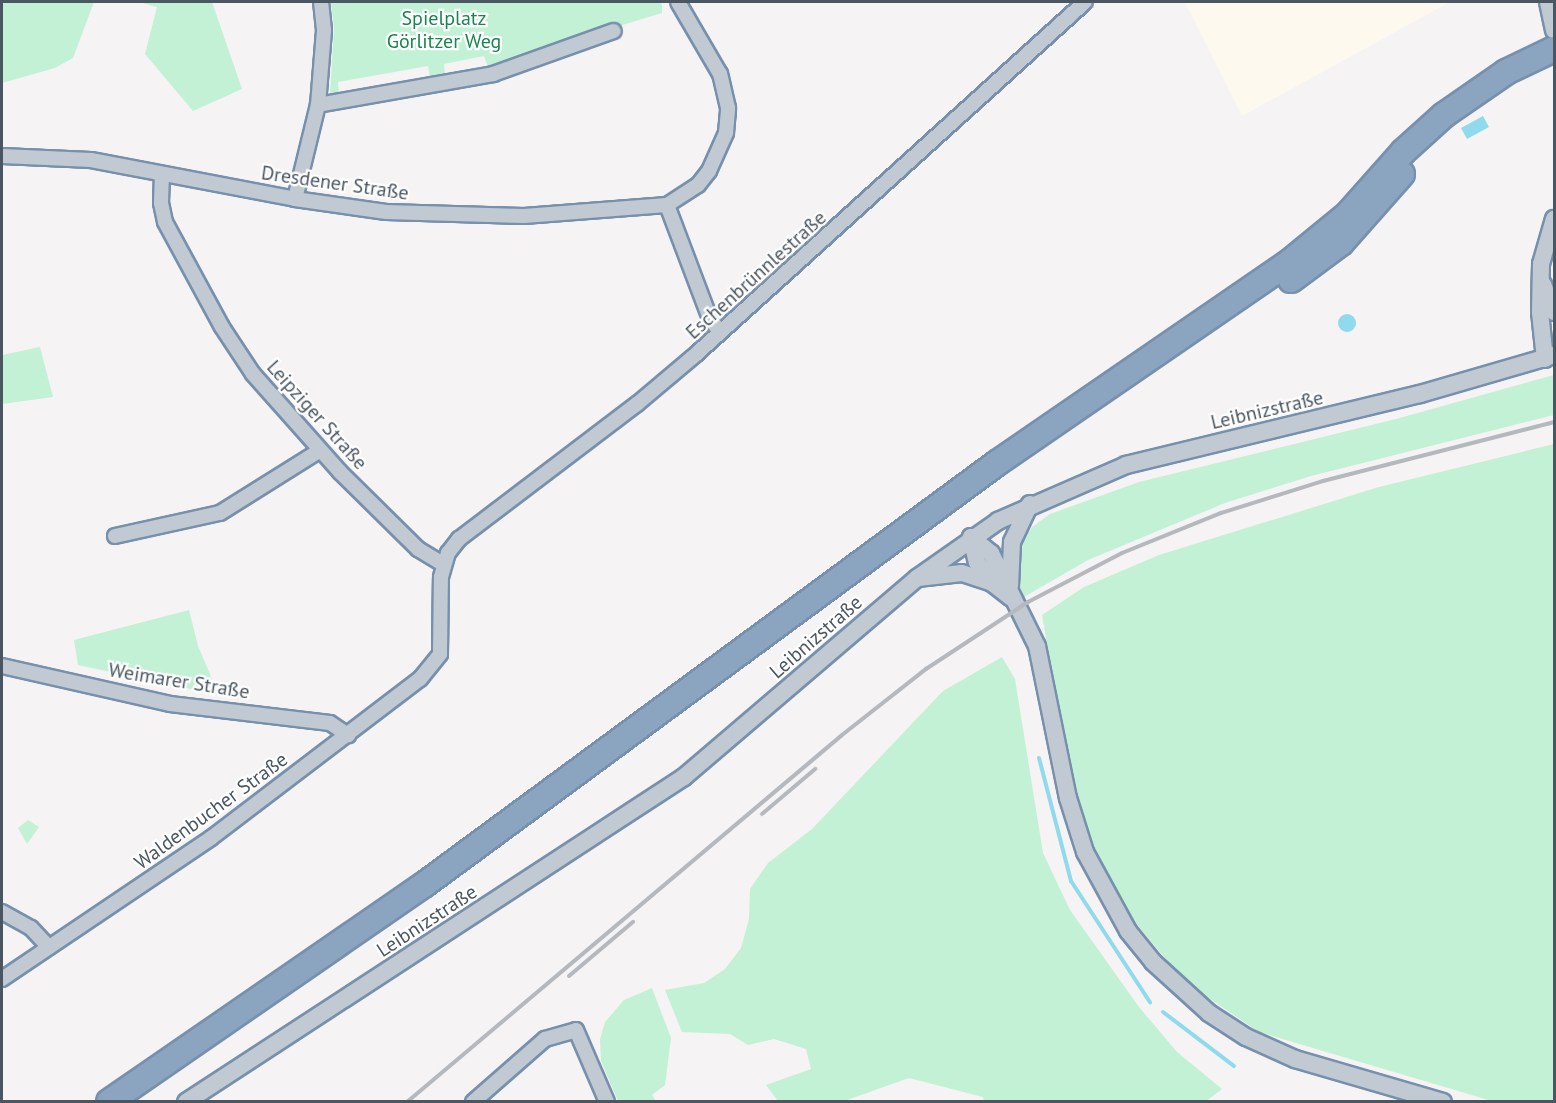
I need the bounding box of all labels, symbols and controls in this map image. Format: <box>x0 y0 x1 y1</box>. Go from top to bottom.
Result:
park label: Spielplatz Görlitzer Weg <box>386 7 502 54</box>
street label: Dresdener Straße <box>260 161 410 205</box>
street label: Eschenbrünnlestraße <box>681 206 831 344</box>
street label: Leipziger Straße <box>262 355 372 475</box>
street label: Leibnizstraße <box>1208 385 1326 435</box>
street label: Leibnizstraße <box>765 590 867 684</box>
street label: Weimarer Straße <box>107 658 251 704</box>
street label: Waldenbucher Straße <box>130 747 292 875</box>
street label: Leibnizstraße <box>372 880 482 962</box>

